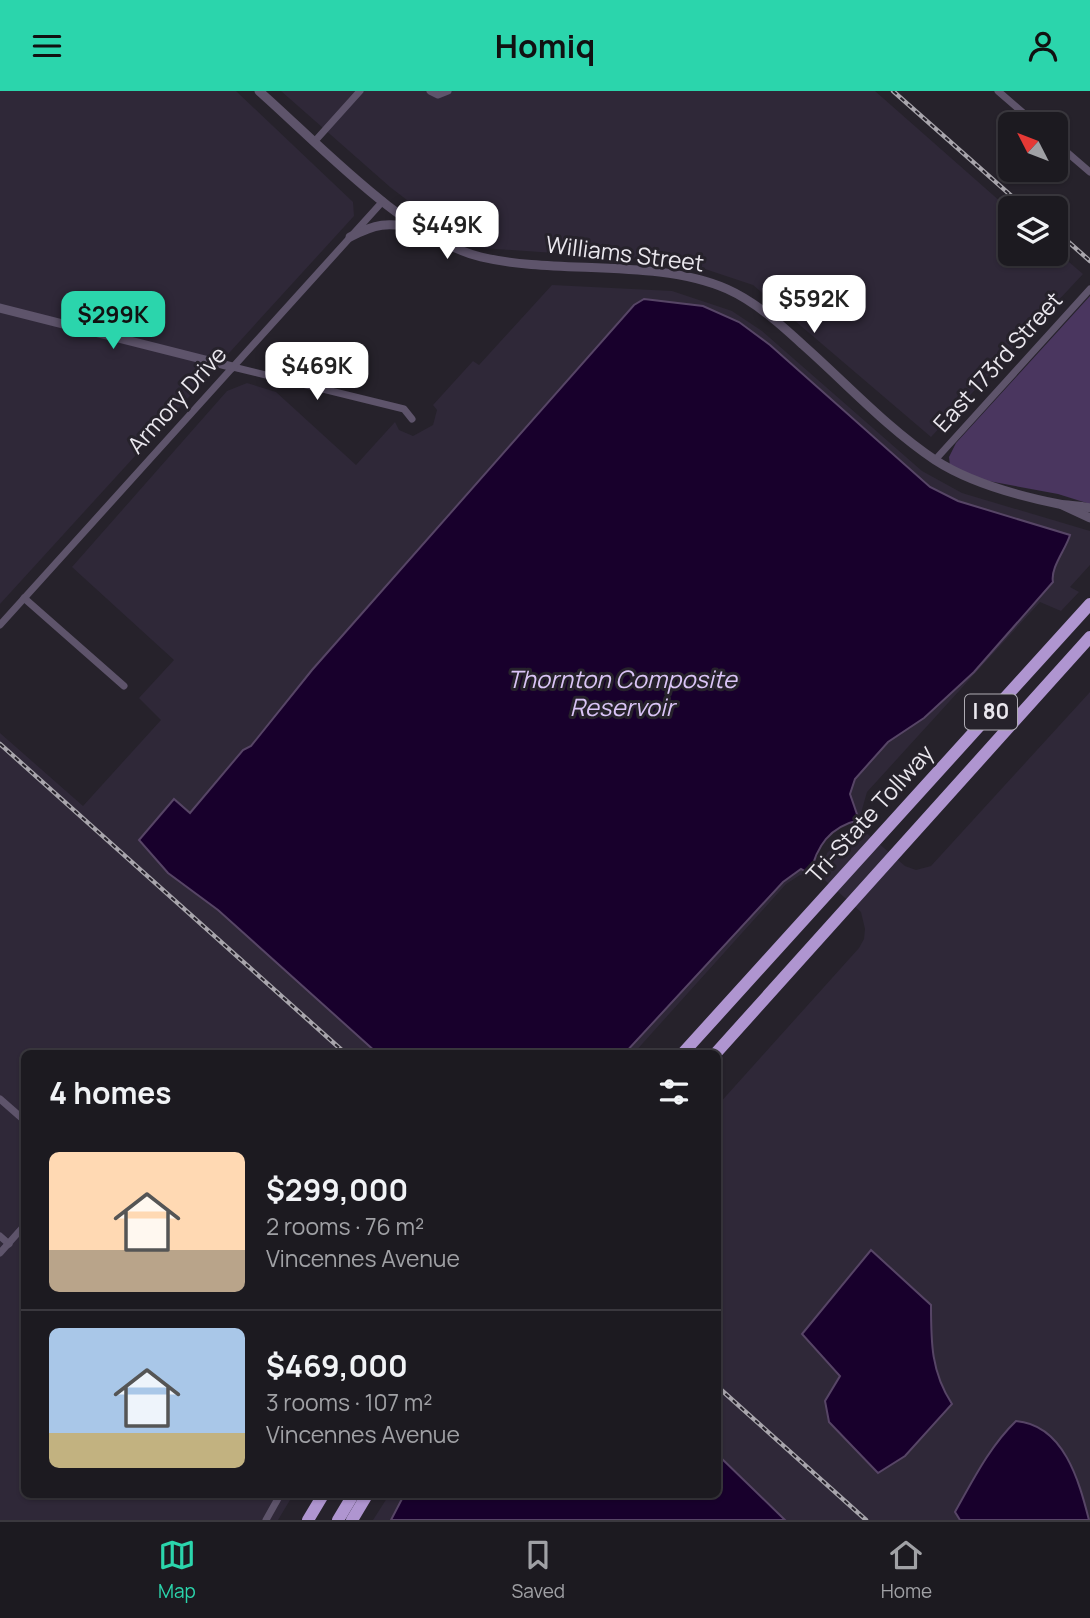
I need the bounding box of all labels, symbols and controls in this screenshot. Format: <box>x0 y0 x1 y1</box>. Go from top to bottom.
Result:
text: Homiq <box>495 24 595 68</box>
icon: menu <box>28 27 66 65</box>
icon: person <box>1024 27 1062 65</box>
north arrow <box>998 112 1068 182</box>
map controls <box>998 112 1068 266</box>
button: layers <box>998 196 1068 266</box>
pin: $449K <box>398 201 496 261</box>
text: $449K <box>412 208 482 240</box>
street label: Williams Street <box>544 227 706 279</box>
pin: $592K <box>765 275 863 335</box>
text: $592K <box>779 282 849 314</box>
street label: East 173rd Street <box>926 284 1069 438</box>
pin: $299K <box>64 292 162 351</box>
text: $299K <box>77 298 149 330</box>
street label: Armory Drive <box>119 339 233 460</box>
pin: $469K <box>268 343 366 402</box>
text: $469K <box>281 349 353 381</box>
water label: Thornton Composite Reservoir <box>507 662 739 723</box>
road number: I 80 <box>965 695 1017 729</box>
street label: Tri-State Tollway <box>798 737 940 890</box>
text: 4 homes <box>49 1072 172 1113</box>
icon: filters <box>655 1073 693 1111</box>
text: $299,000 <box>266 1169 408 1210</box>
icon: home <box>105 1180 189 1264</box>
text: 2 rooms · 76 m² <box>266 1210 424 1242</box>
text: Vincennes Avenue <box>266 1242 460 1274</box>
text: $469,000 <box>266 1345 408 1386</box>
icon: home <box>105 1356 189 1440</box>
text: 3 rooms · 107 m² <box>266 1386 432 1418</box>
text: Vincennes Avenue <box>266 1418 460 1450</box>
tab: Map <box>158 1536 196 1604</box>
tab: Saved <box>512 1536 565 1604</box>
tab: Home <box>881 1536 932 1604</box>

